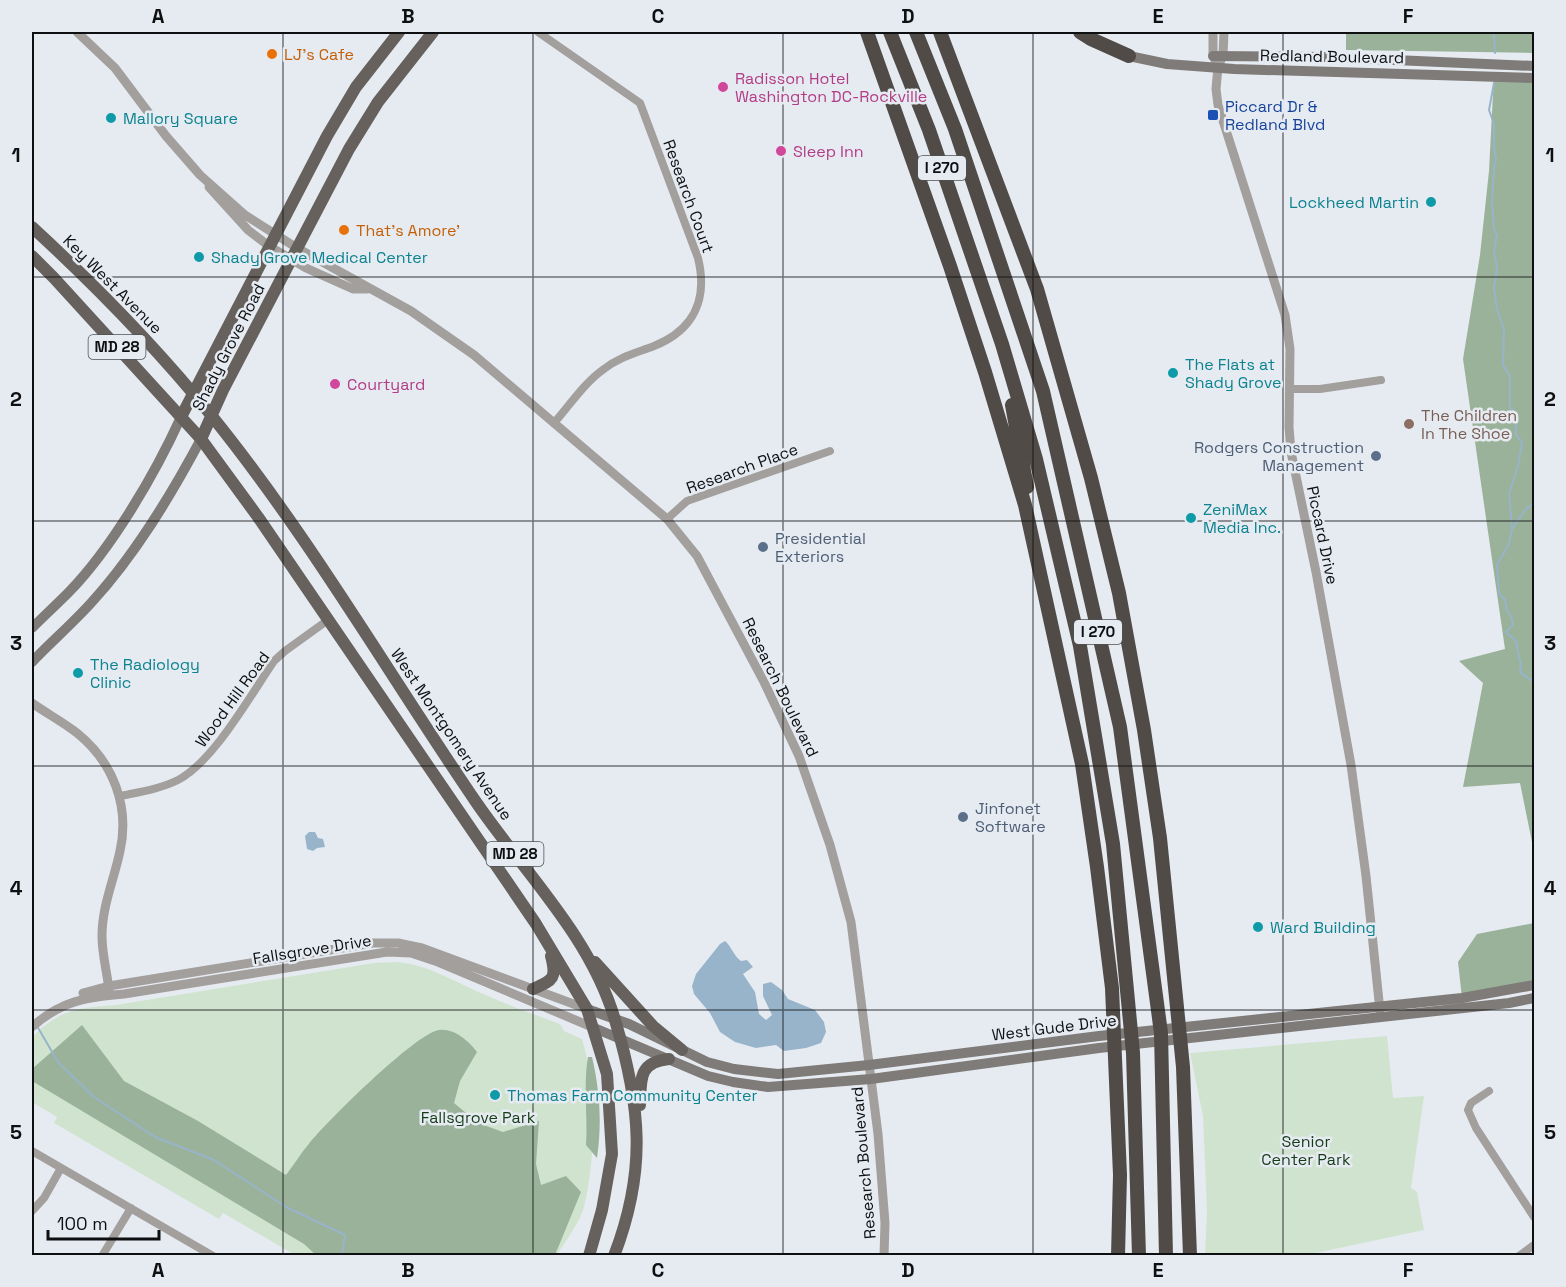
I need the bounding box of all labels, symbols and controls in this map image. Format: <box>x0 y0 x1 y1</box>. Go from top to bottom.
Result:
text: A <box>152 3 165 29</box>
text: B <box>401 3 415 29</box>
text: C <box>652 3 665 29</box>
text: D <box>901 3 915 29</box>
text: E <box>1152 3 1164 29</box>
text: F <box>1403 3 1414 29</box>
place label: LJ's Cafe <box>284 44 354 65</box>
street label: Redland Boulevard <box>1260 45 1404 68</box>
marker: LJ's Cafe <box>265 47 279 61</box>
place label: Radisson Hotel Washington DC-Rockville <box>735 68 927 107</box>
marker: Radisson Hotel Washington DC-Rockville <box>716 80 730 94</box>
place label: Piccard Dr & Redland Blvd <box>1225 96 1325 135</box>
place label: Mallory Square <box>123 108 238 129</box>
marker: Piccard Dr & Redland Blvd <box>1206 108 1220 122</box>
marker: Mallory Square <box>104 111 118 125</box>
street label: Research Court <box>658 137 719 256</box>
place label: Sleep Inn <box>793 141 864 162</box>
text: 1 <box>11 142 21 168</box>
text: 1 <box>1545 142 1555 168</box>
marker: Sleep Inn <box>774 144 788 158</box>
road number: I 270 <box>918 156 966 180</box>
place label: Lockheed Martin <box>1289 192 1419 213</box>
marker: Lockheed Martin <box>1424 195 1438 209</box>
place label: That's Amore' <box>356 220 460 241</box>
marker: That's Amore' <box>337 223 351 237</box>
street label: Key West Avenue <box>59 230 167 338</box>
place label: Shady Grove Medical Center <box>211 247 428 268</box>
marker: Shady Grove Medical Center <box>192 250 206 264</box>
street label: Shady Grove Road <box>187 280 270 414</box>
road number: MD 28 <box>88 335 146 359</box>
place label: The Flats at Shady Grove <box>1185 354 1281 393</box>
marker: The Flats at Shady Grove <box>1166 366 1180 380</box>
place label: Courtyard <box>347 374 425 395</box>
marker: Courtyard <box>328 377 342 391</box>
text: 2 <box>10 386 22 412</box>
text: 2 <box>1544 386 1556 412</box>
place label: The Children In The Shoe <box>1421 405 1517 444</box>
marker: The Children In The Shoe <box>1402 417 1416 431</box>
place label: Rodgers Construction Management <box>1194 437 1364 476</box>
street label: Research Place <box>683 439 801 498</box>
marker: Rodgers Construction Management <box>1369 449 1383 463</box>
street label: Piccard Drive <box>1302 484 1343 586</box>
place label: ZeniMax Media Inc. <box>1203 499 1281 538</box>
marker: ZeniMax Media Inc. <box>1184 511 1198 525</box>
place label: Presidential Exteriors <box>775 528 866 567</box>
marker: Presidential Exteriors <box>756 540 770 554</box>
street label: Research Boulevard <box>738 614 823 761</box>
road number: I 270 <box>1074 620 1122 644</box>
text: 3 <box>10 630 22 656</box>
text: 3 <box>1544 630 1556 656</box>
street label: West Montgomery Avenue <box>386 644 517 824</box>
street label: Wood Hill Road <box>191 647 274 751</box>
place label: The Radiology Clinic <box>90 654 200 693</box>
marker: The Radiology Clinic <box>71 666 85 680</box>
place label: Jinfonet Software <box>975 798 1046 837</box>
marker: Jinfonet Software <box>956 810 970 824</box>
road number: MD 28 <box>486 842 544 866</box>
text: 4 <box>10 875 23 901</box>
text: 4 <box>1544 875 1557 901</box>
place label: Ward Building <box>1270 917 1376 938</box>
marker: Ward Building <box>1251 920 1265 934</box>
street label: Fallsgrove Drive <box>251 930 373 969</box>
street label: West Gude Drive <box>990 1009 1118 1046</box>
place label: Thomas Farm Community Center <box>507 1085 757 1106</box>
street label: Research Boulevard <box>846 1086 881 1240</box>
marker: Thomas Farm Community Center <box>488 1088 502 1102</box>
park label: Fallsgrove Park <box>421 1107 536 1128</box>
text: 5 <box>10 1119 22 1145</box>
text: 5 <box>1544 1119 1556 1145</box>
park label: Senior Center Park <box>1261 1131 1351 1170</box>
scale bar <box>48 1203 159 1241</box>
text: 100 m <box>57 1212 108 1235</box>
text: A <box>152 1257 165 1283</box>
text: B <box>401 1257 415 1283</box>
text: C <box>652 1257 665 1283</box>
text: D <box>901 1257 915 1283</box>
text: E <box>1152 1257 1164 1283</box>
text: F <box>1403 1257 1414 1283</box>

